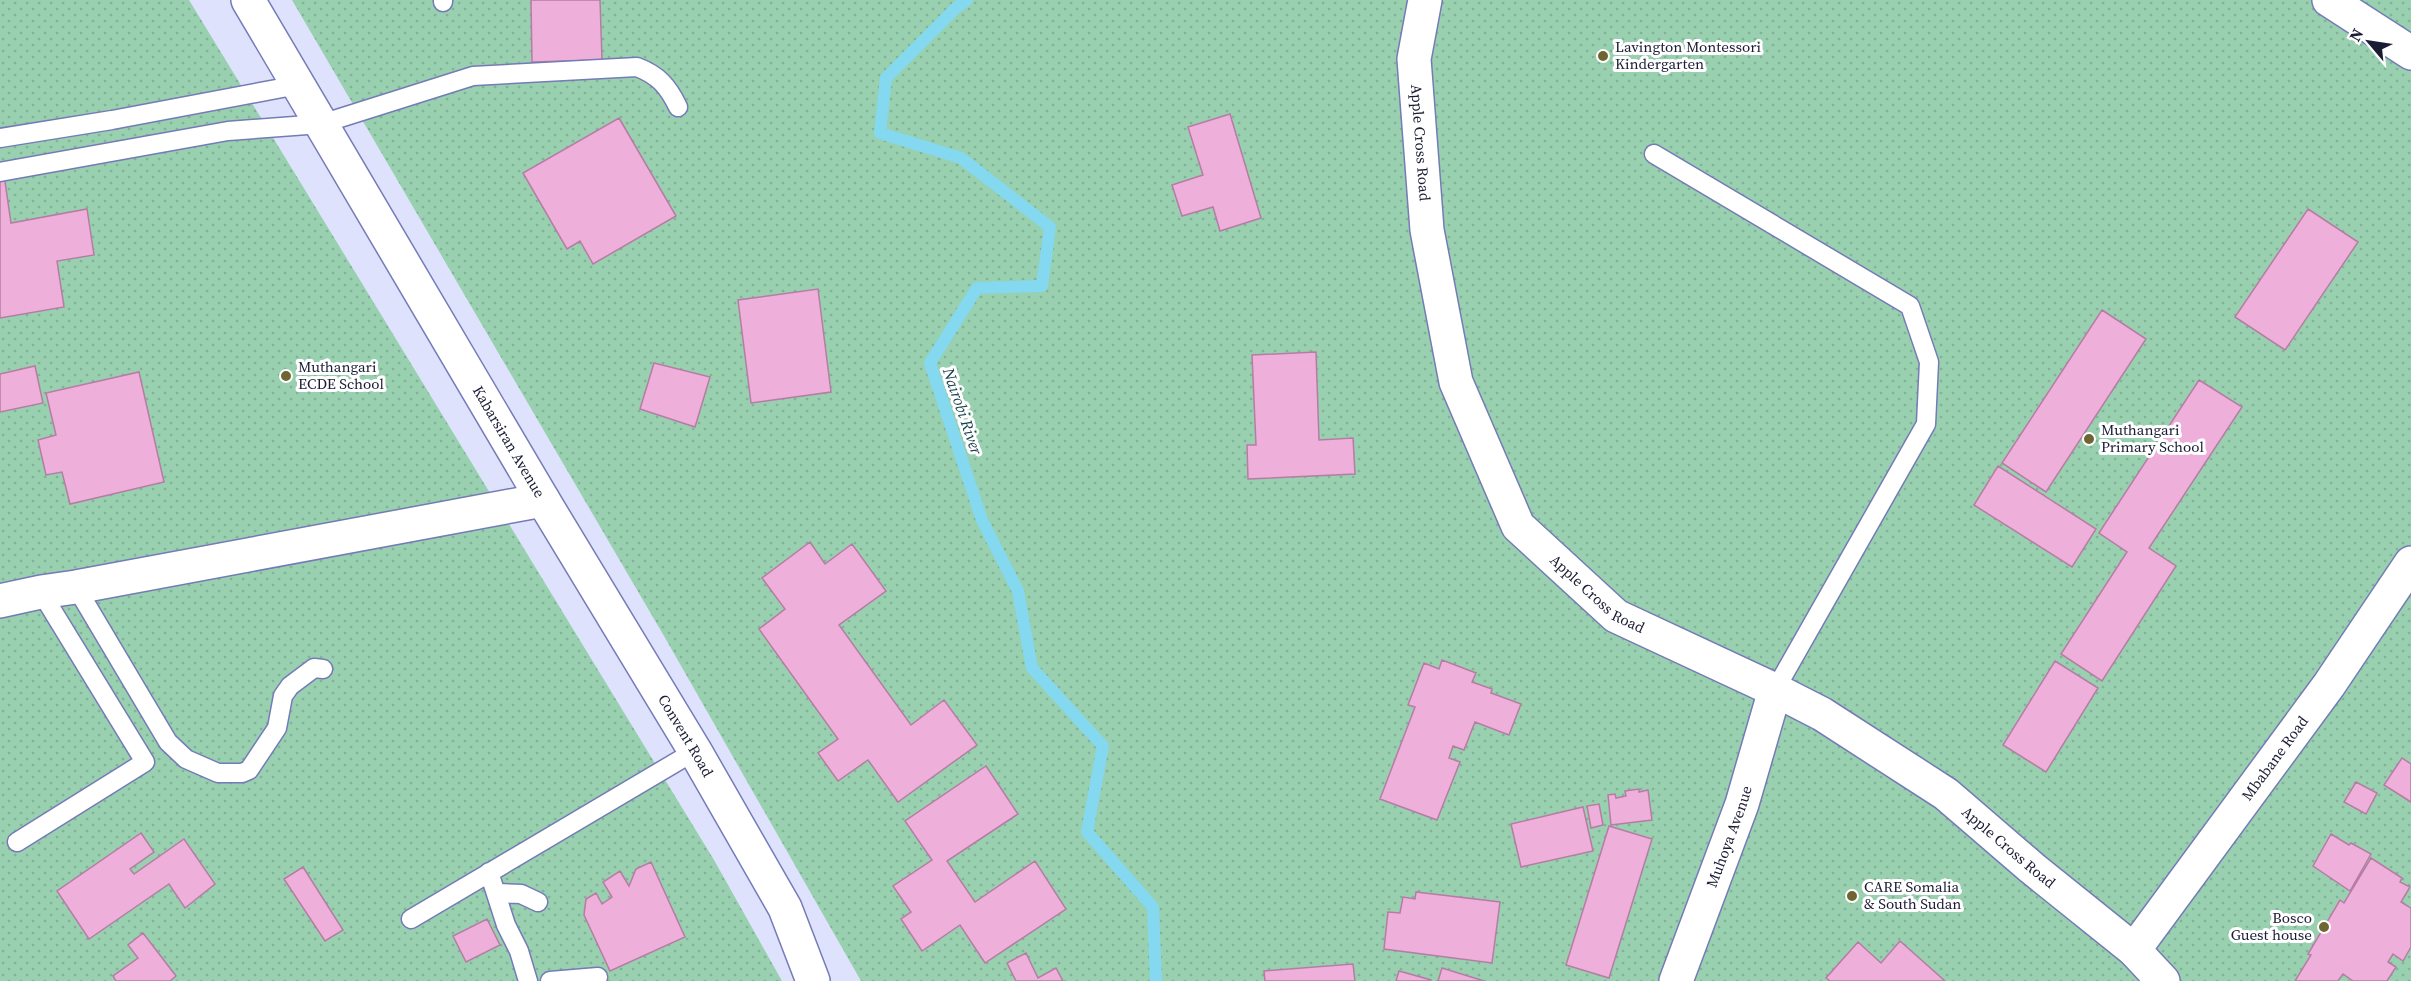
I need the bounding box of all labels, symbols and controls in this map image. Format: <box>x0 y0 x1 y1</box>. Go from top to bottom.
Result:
north arrow <box>2339 12 2399 72</box>
text: N <box>2343 24 2368 45</box>
place label: Lavington Montessori Kindergarten <box>1615 36 1761 74</box>
marker: Lavington Montessori Kindergarten <box>1596 49 1610 63</box>
street label: Apple Cross Road <box>1406 84 1436 202</box>
place label: Muthangari ECDE School <box>298 356 384 394</box>
water label: Nairobi River <box>938 364 988 458</box>
marker: Muthangari ECDE School <box>279 369 293 383</box>
street label: Kabarsiran Avenue <box>468 382 550 502</box>
place label: Muthangari Primary School <box>2101 419 2204 457</box>
marker: Muthangari Primary School <box>2082 432 2096 446</box>
street label: Apple Cross Road <box>1546 549 1649 638</box>
street label: Convent Road <box>653 690 719 781</box>
street label: Mbabane Road <box>2236 711 2313 805</box>
street label: Muhoya Avenue <box>1701 783 1757 890</box>
street label: Apple Cross Road <box>1957 801 2060 893</box>
place label: CARE Somalia & South Sudan <box>1864 876 1961 914</box>
marker: CARE Somalia & South Sudan <box>1845 889 1859 903</box>
place label: Bosco Guest house <box>2231 907 2312 945</box>
marker: Bosco Guest house <box>2317 920 2331 934</box>

